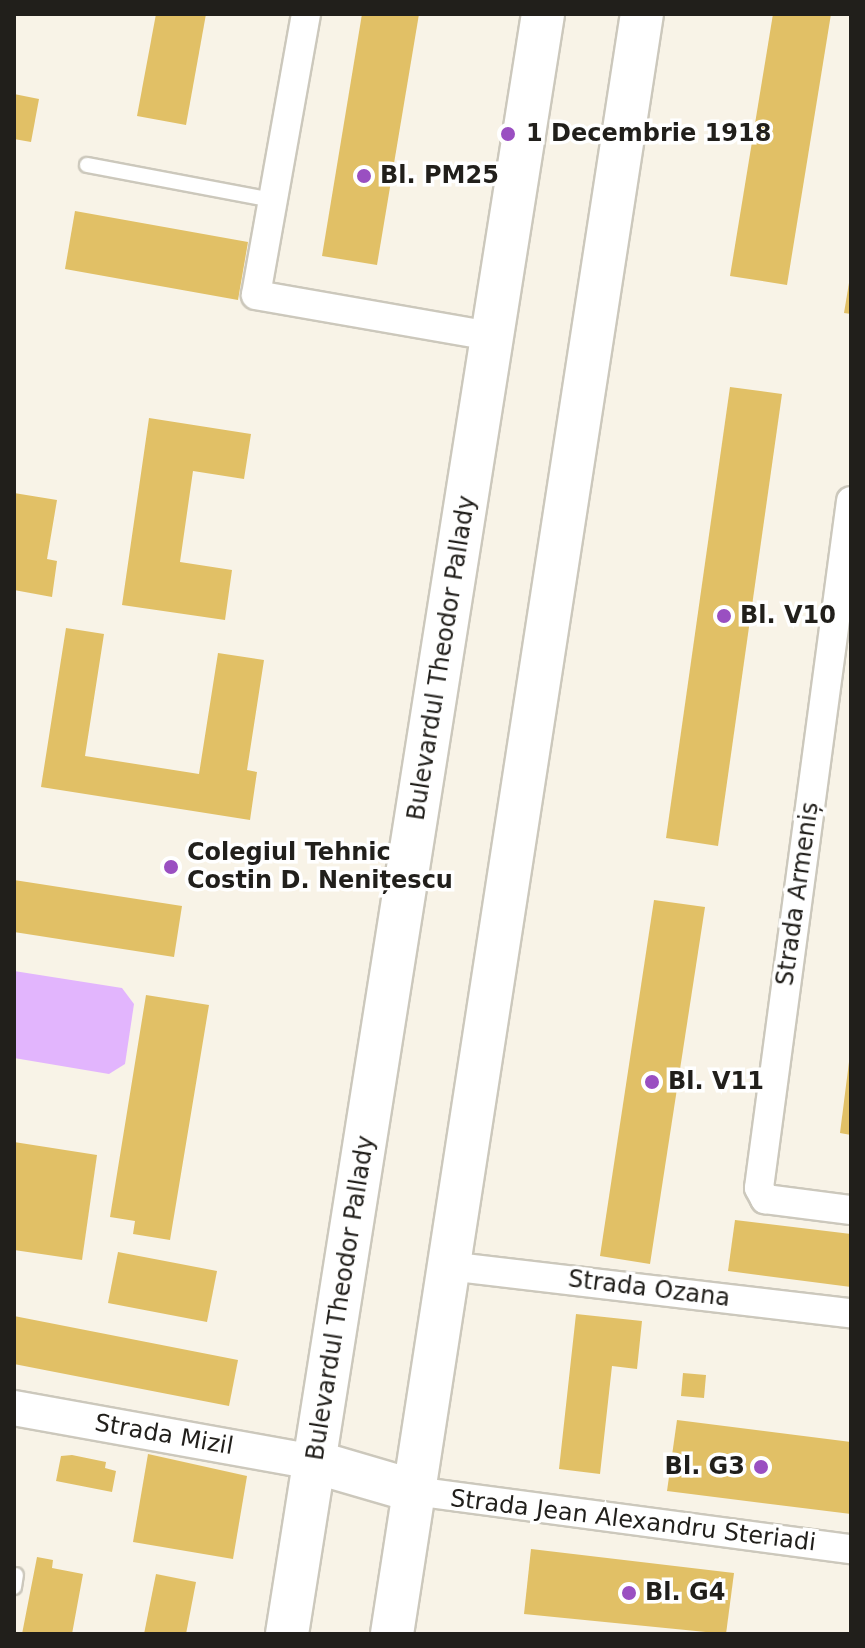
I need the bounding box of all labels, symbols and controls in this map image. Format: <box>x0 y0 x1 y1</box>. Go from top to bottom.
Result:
place label: 1 Decembrie 1918 <box>526 120 771 148</box>
marker: 1 Decembrie 1918 <box>497 123 519 145</box>
place label: Bl. PM25 <box>380 162 499 190</box>
marker: Bl. PM25 <box>355 167 373 185</box>
street label: Bulevardul Theodor Pallady <box>402 494 482 822</box>
place label: Bl. V10 <box>740 602 836 630</box>
marker: Bl. V10 <box>715 607 733 625</box>
street label: Strada Armeniș <box>771 800 825 988</box>
place label: Colegiul Tehnic Costin D. Nenițescu <box>187 839 453 895</box>
marker: Colegiul Tehnic Costin D. Nenițescu <box>162 858 180 876</box>
place label: Bl. V11 <box>668 1068 764 1096</box>
marker: Bl. V11 <box>643 1073 661 1091</box>
street label: Bulevardul Theodor Pallady <box>301 1134 381 1462</box>
street label: Strada Ozana <box>566 1265 732 1313</box>
street label: Strada Mizil <box>93 1409 235 1461</box>
place label: Bl. G3 <box>665 1453 745 1481</box>
marker: Bl. G3 <box>752 1458 770 1476</box>
street label: Strada Jean Alexandru Steriadi <box>449 1484 817 1558</box>
place label: Bl. G4 <box>645 1579 725 1607</box>
marker: Bl. G4 <box>620 1584 638 1602</box>

